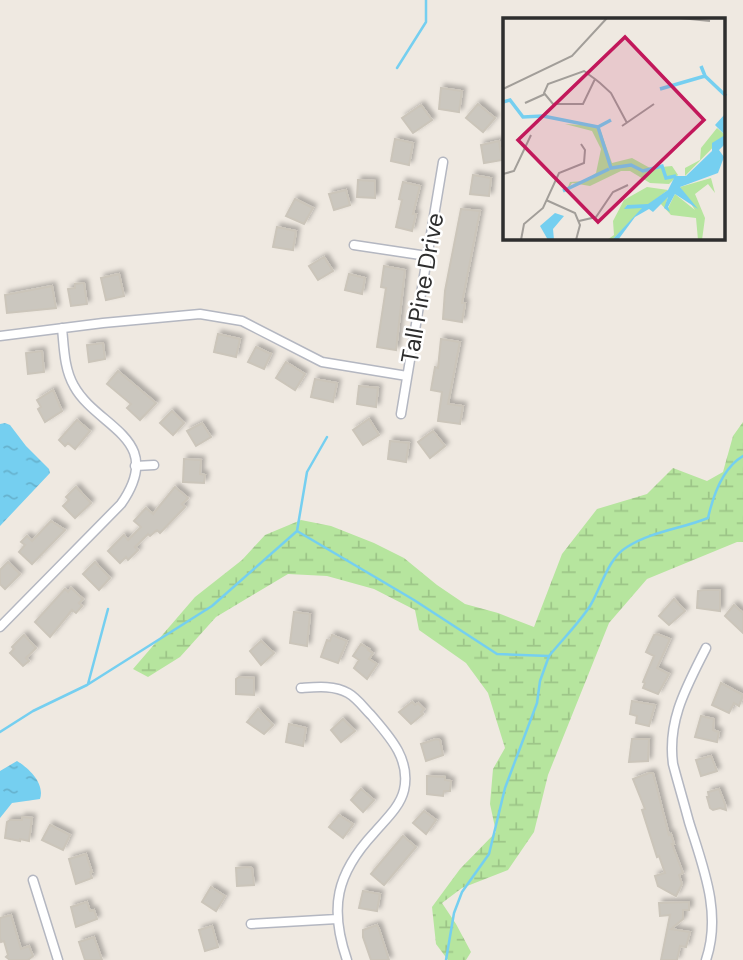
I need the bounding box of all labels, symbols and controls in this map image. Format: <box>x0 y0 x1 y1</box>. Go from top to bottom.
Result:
inset map <box>503 18 726 240</box>
street label: Tall Pine Drive <box>394 210 450 366</box>

